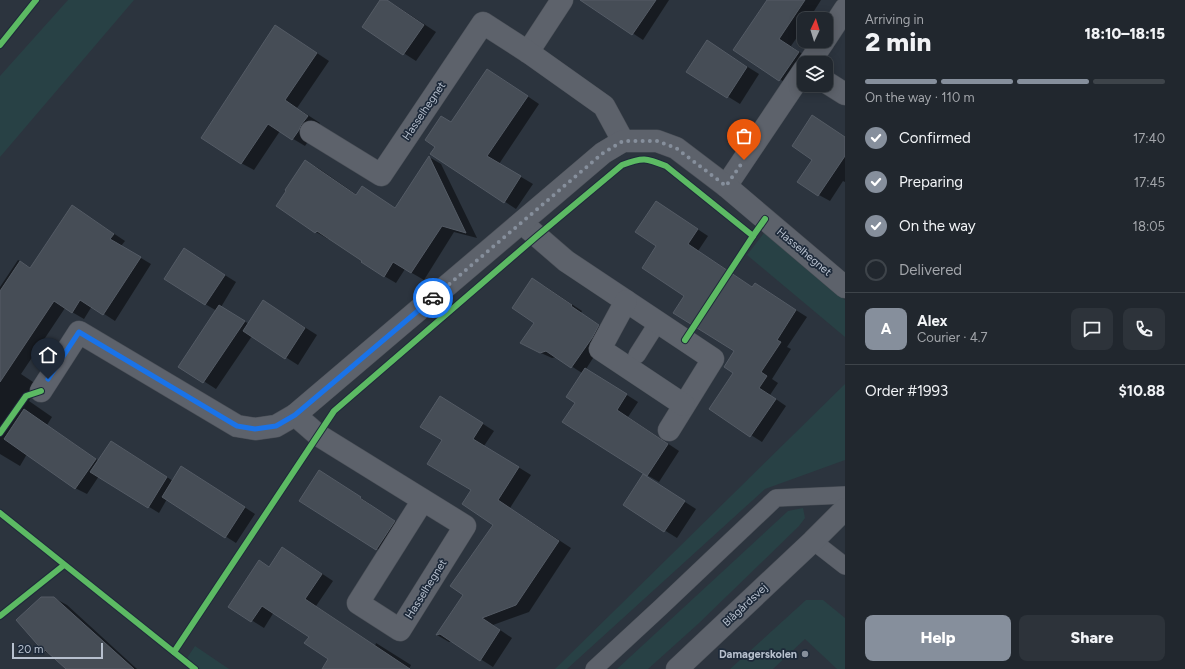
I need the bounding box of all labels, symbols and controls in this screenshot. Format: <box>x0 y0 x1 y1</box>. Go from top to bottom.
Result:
north arrow <box>797 12 833 48</box>
map controls <box>797 12 833 92</box>
text: Arriving in <box>865 12 924 27</box>
text: 18:10–18:15 <box>1085 25 1165 43</box>
text: 2 min <box>865 26 931 58</box>
button: layers <box>797 56 833 92</box>
street label: Hasselhegnet <box>400 79 448 143</box>
text: On the way · 110 m <box>865 90 975 105</box>
pin <box>727 119 761 160</box>
icon: bag <box>733 125 755 147</box>
icon: check <box>865 127 887 149</box>
text: Confirmed <box>899 129 971 147</box>
text: 17:40 <box>1133 131 1165 146</box>
icon: check <box>865 171 887 193</box>
text: Preparing <box>899 173 963 191</box>
text: 17:45 <box>1134 175 1165 190</box>
icon: check <box>865 215 887 237</box>
text: On the way <box>899 217 976 235</box>
text: 18:05 <box>1133 219 1165 234</box>
street label: Hasselhegnet <box>774 225 834 279</box>
text: Delivered <box>899 261 962 279</box>
courier <box>413 278 453 318</box>
icon: car <box>422 287 444 309</box>
button: chat <box>1071 308 1113 350</box>
button: phone <box>1123 308 1165 350</box>
text: Alex <box>917 312 947 330</box>
text: A <box>881 320 891 338</box>
text: Courier · 4.7 <box>917 330 988 345</box>
pin <box>31 338 65 379</box>
icon: home <box>37 344 59 366</box>
text: Order #1993 <box>865 382 948 400</box>
text: $10.88 <box>1119 382 1165 400</box>
street label: Hasselhegnet <box>403 557 449 621</box>
street label: Blågårdsvej <box>720 581 770 629</box>
button: Help <box>865 615 1011 661</box>
button: Share <box>1019 615 1165 661</box>
scale bar <box>12 641 103 660</box>
text: 20 m <box>18 643 43 656</box>
place label: Damagerskolen <box>719 648 797 661</box>
marker: Damagerskolen <box>800 649 810 659</box>

